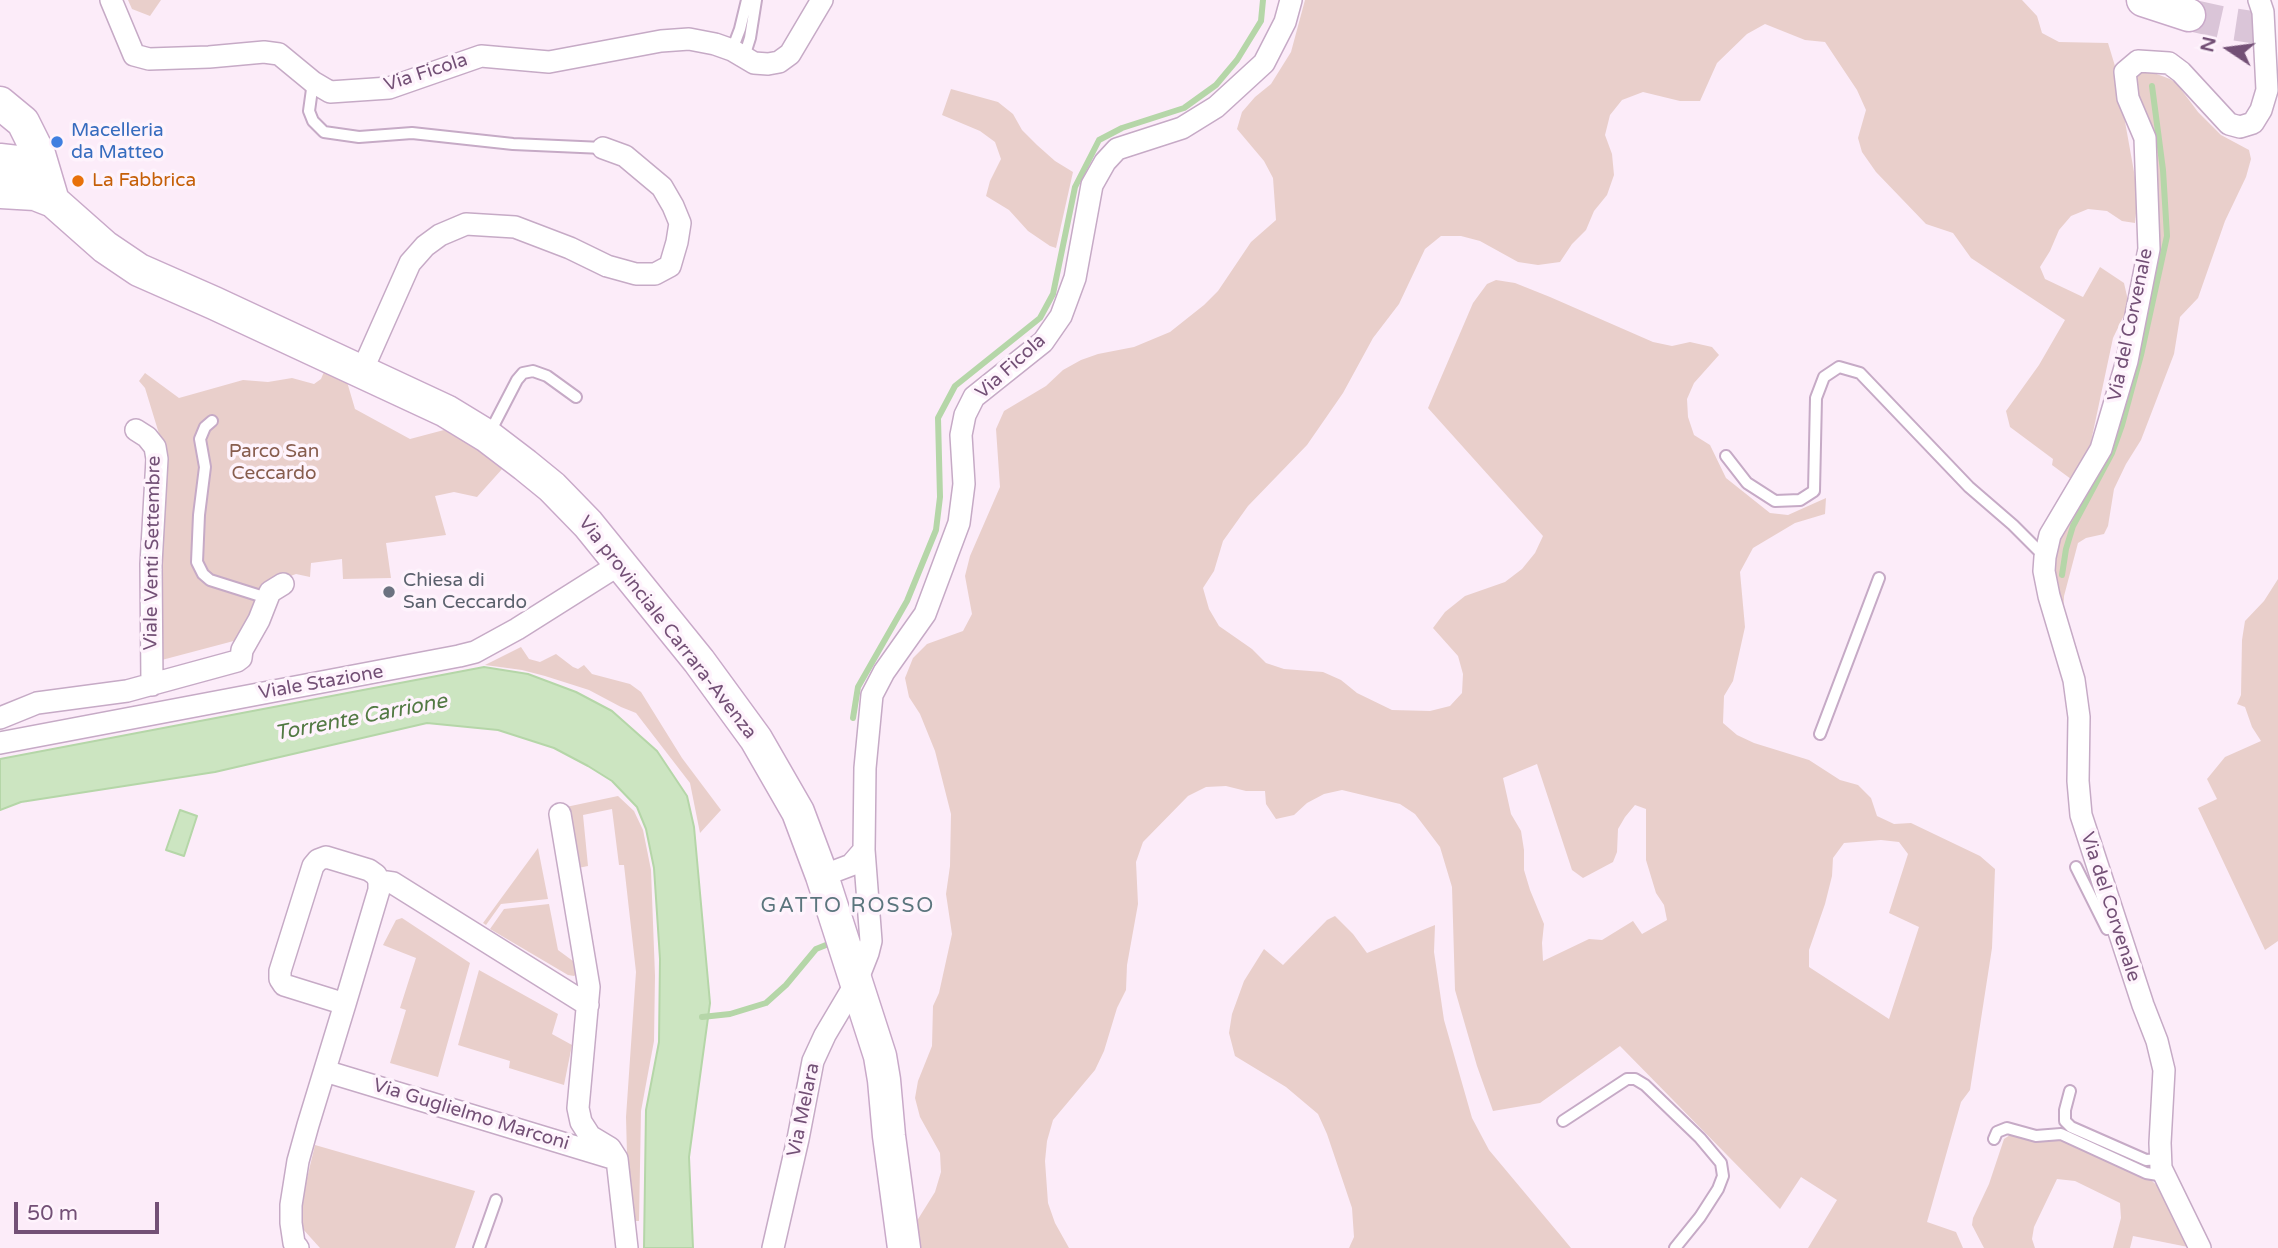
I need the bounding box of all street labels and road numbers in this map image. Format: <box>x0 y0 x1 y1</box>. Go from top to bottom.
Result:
street label: Via Ficola <box>381 49 471 97</box>
street label: Via del Corvenale <box>2104 246 2158 404</box>
street label: Via Ficola <box>971 330 1051 404</box>
street label: Viale Venti Settembre <box>140 455 166 651</box>
street label: Via provinciale Carrara-Avenza <box>573 512 761 744</box>
street label: Viale Stazione <box>257 661 385 705</box>
street label: Via del Corvenale <box>2075 829 2145 985</box>
street label: Via Melara <box>783 1061 825 1159</box>
street label: Via Guglielmo Marconi <box>370 1074 572 1156</box>

